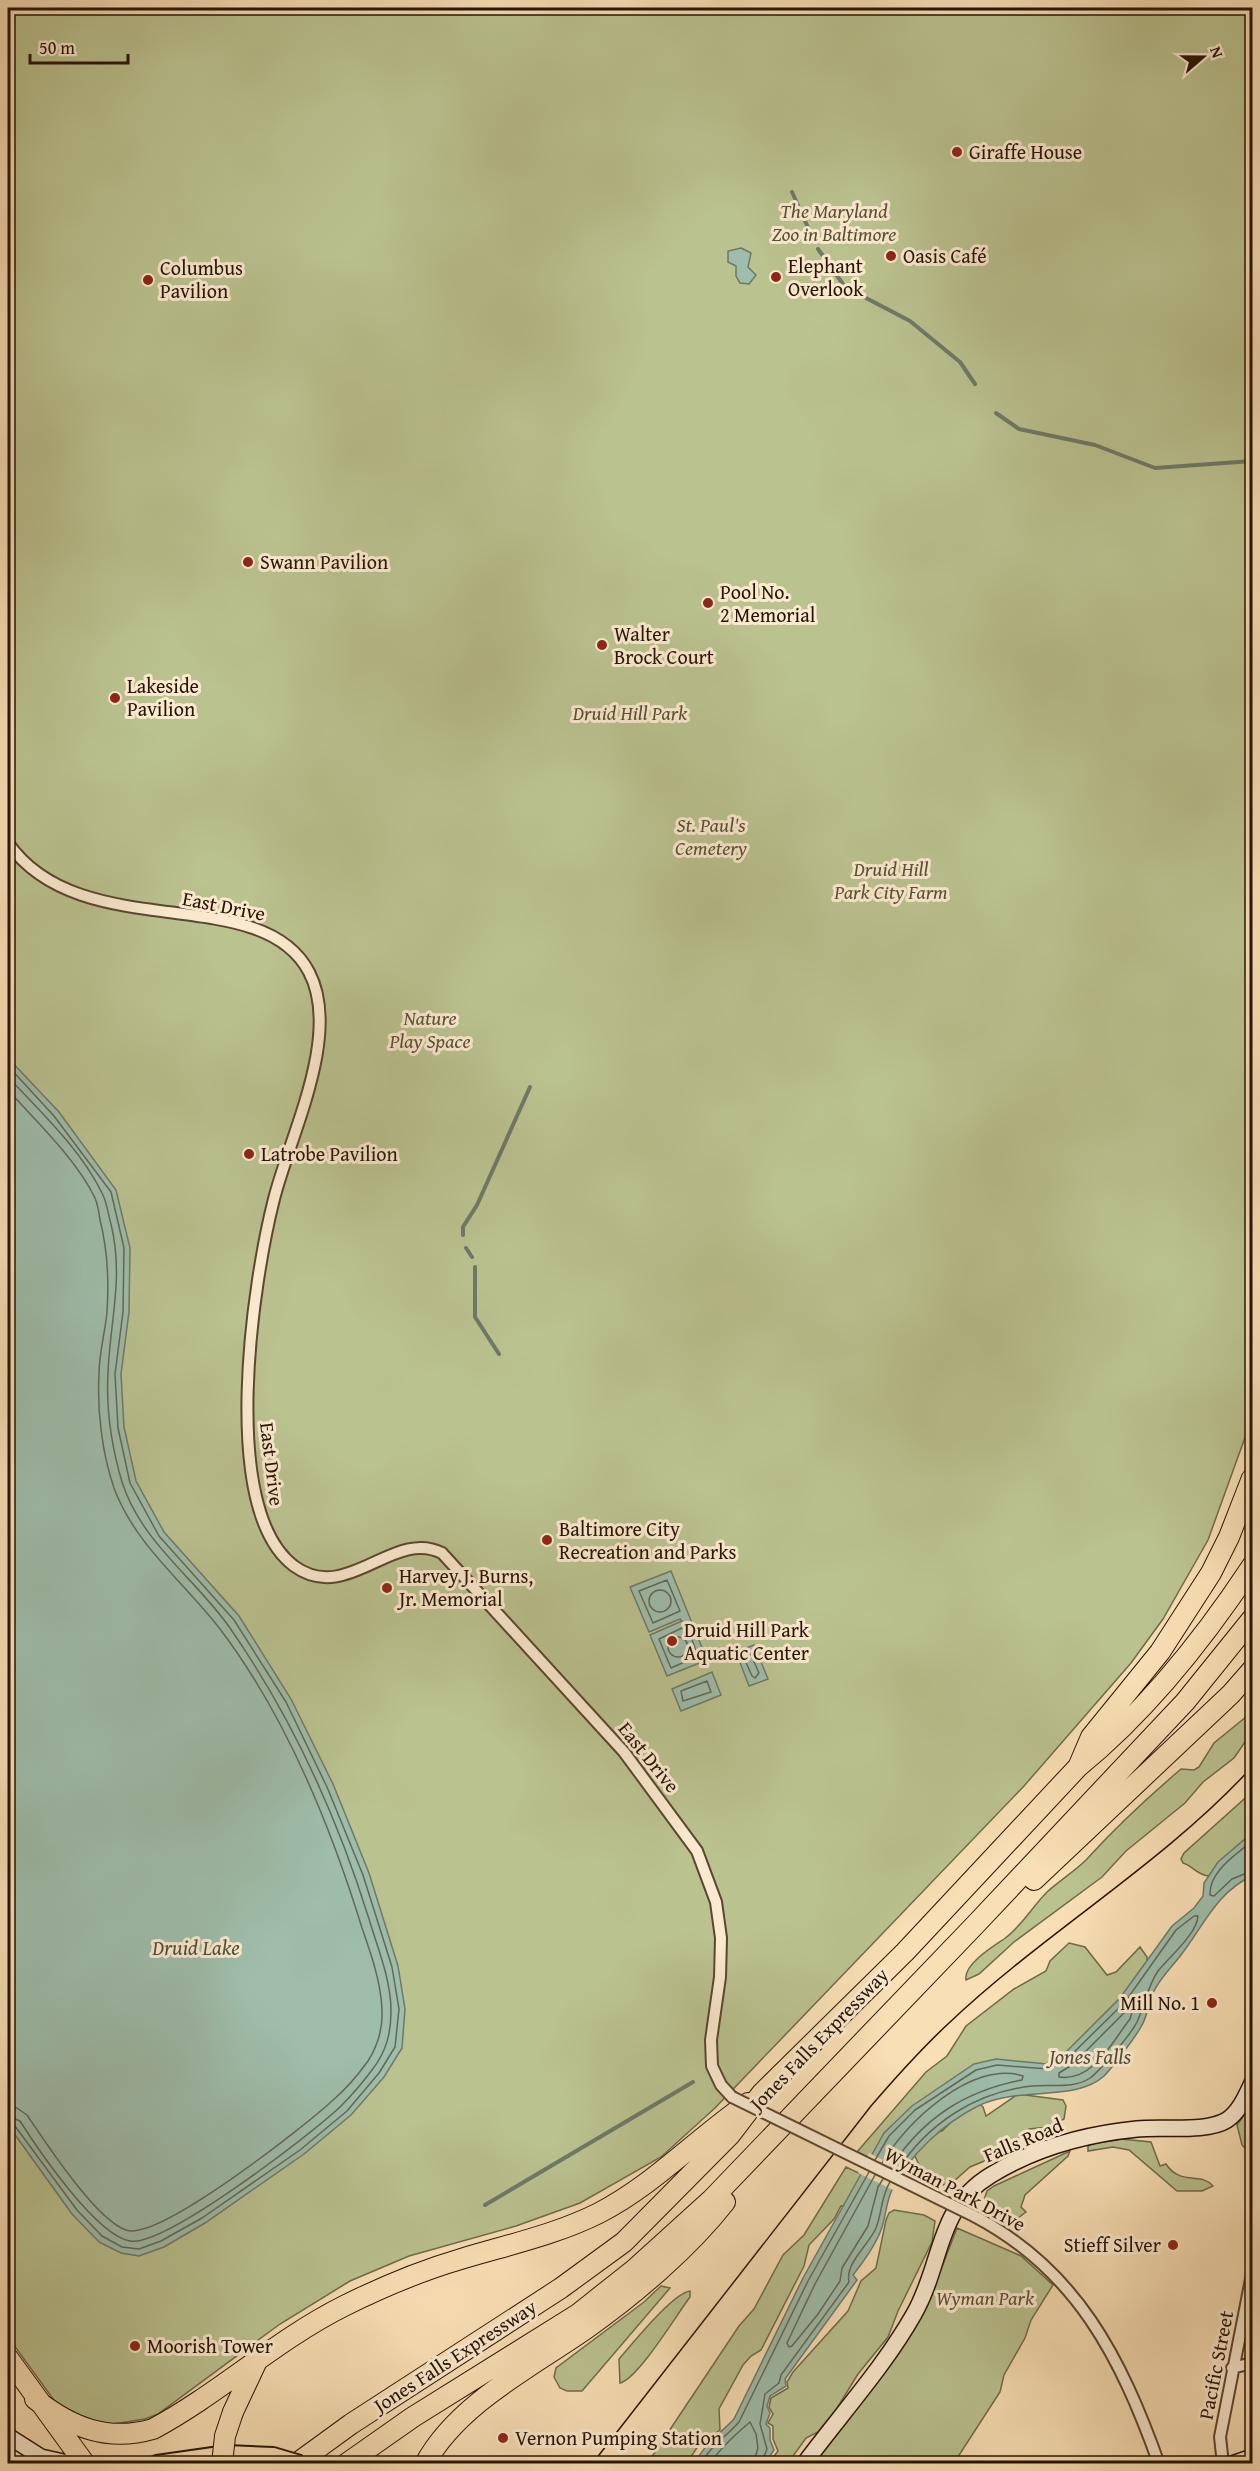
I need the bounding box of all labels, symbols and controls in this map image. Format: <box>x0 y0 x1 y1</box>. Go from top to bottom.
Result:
scale bar <box>30 27 128 65</box>
north arrow <box>1173 27 1233 87</box>
text: 50 m <box>39 34 75 61</box>
text: N <box>1204 43 1230 61</box>
place label: Giraffe House <box>969 137 1082 166</box>
marker: Giraffe House <box>950 145 964 159</box>
park label: The Maryland Zoo in Baltimore <box>772 196 896 248</box>
place label: Oasis Café <box>903 241 987 270</box>
marker: Oasis Café <box>884 249 898 263</box>
place label: Elephant Overlook <box>788 251 864 303</box>
place label: Columbus Pavilion <box>160 253 243 305</box>
marker: Elephant Overlook <box>769 270 783 284</box>
marker: Columbus Pavilion <box>141 273 155 287</box>
place label: Swann Pavilion <box>260 547 388 576</box>
marker: Swann Pavilion <box>241 555 255 569</box>
place label: Pool No. 2 Memorial <box>720 577 816 629</box>
marker: Pool No. 2 Memorial <box>701 596 715 610</box>
place label: Walter Brock Court <box>614 619 714 671</box>
marker: Walter Brock Court <box>595 638 609 652</box>
place label: Lakeside Pavilion <box>127 671 199 723</box>
marker: Lakeside Pavilion <box>108 691 122 705</box>
park label: Druid Hill Park <box>572 698 688 727</box>
park label: St. Paul's Cemetery <box>675 810 747 862</box>
park label: Druid Hill Park City Farm <box>833 854 948 906</box>
street label: East Drive <box>180 883 268 928</box>
park label: Nature Play Space <box>388 1003 471 1055</box>
place label: Latrobe Pavilion <box>261 1139 398 1168</box>
marker: Latrobe Pavilion <box>242 1147 256 1161</box>
street label: East Drive <box>253 1421 292 1507</box>
place label: Baltimore City Recreation and Parks <box>559 1514 736 1566</box>
marker: Baltimore City Recreation and Parks <box>540 1533 554 1547</box>
place label: Harvey J. Burns, Jr. Memorial <box>396 1561 533 1613</box>
marker: Harvey J. Burns, Jr. Memorial <box>380 1581 394 1595</box>
place label: Druid Hill Park Aquatic Center <box>684 1615 810 1667</box>
marker: Druid Hill Park Aquatic Center <box>665 1634 679 1648</box>
street label: East Drive <box>612 1715 687 1798</box>
water label: Druid Lake <box>151 1932 240 1963</box>
street label: Jones Falls Expressway <box>740 1961 895 2119</box>
place label: Mill No. 1 <box>1120 1988 1200 2017</box>
marker: Mill No. 1 <box>1205 1996 1219 2010</box>
water label: Jones Falls <box>1046 2041 1132 2072</box>
street label: Falls Road <box>979 2110 1067 2169</box>
street label: Wyman Park Drive <box>879 2139 1031 2238</box>
place label: Stieff Silver <box>1064 2230 1161 2259</box>
marker: Stieff Silver <box>1166 2238 1180 2252</box>
park label: Wyman Park <box>936 2283 1035 2312</box>
street label: Jones Falls Expressway <box>365 2292 542 2421</box>
street label: Pacific Street <box>1191 2308 1240 2422</box>
place label: Moorish Tower <box>147 2331 273 2360</box>
marker: Moorish Tower <box>128 2339 142 2353</box>
place label: Vernon Pumping Station <box>515 2423 722 2452</box>
marker: Vernon Pumping Station <box>496 2431 510 2445</box>

